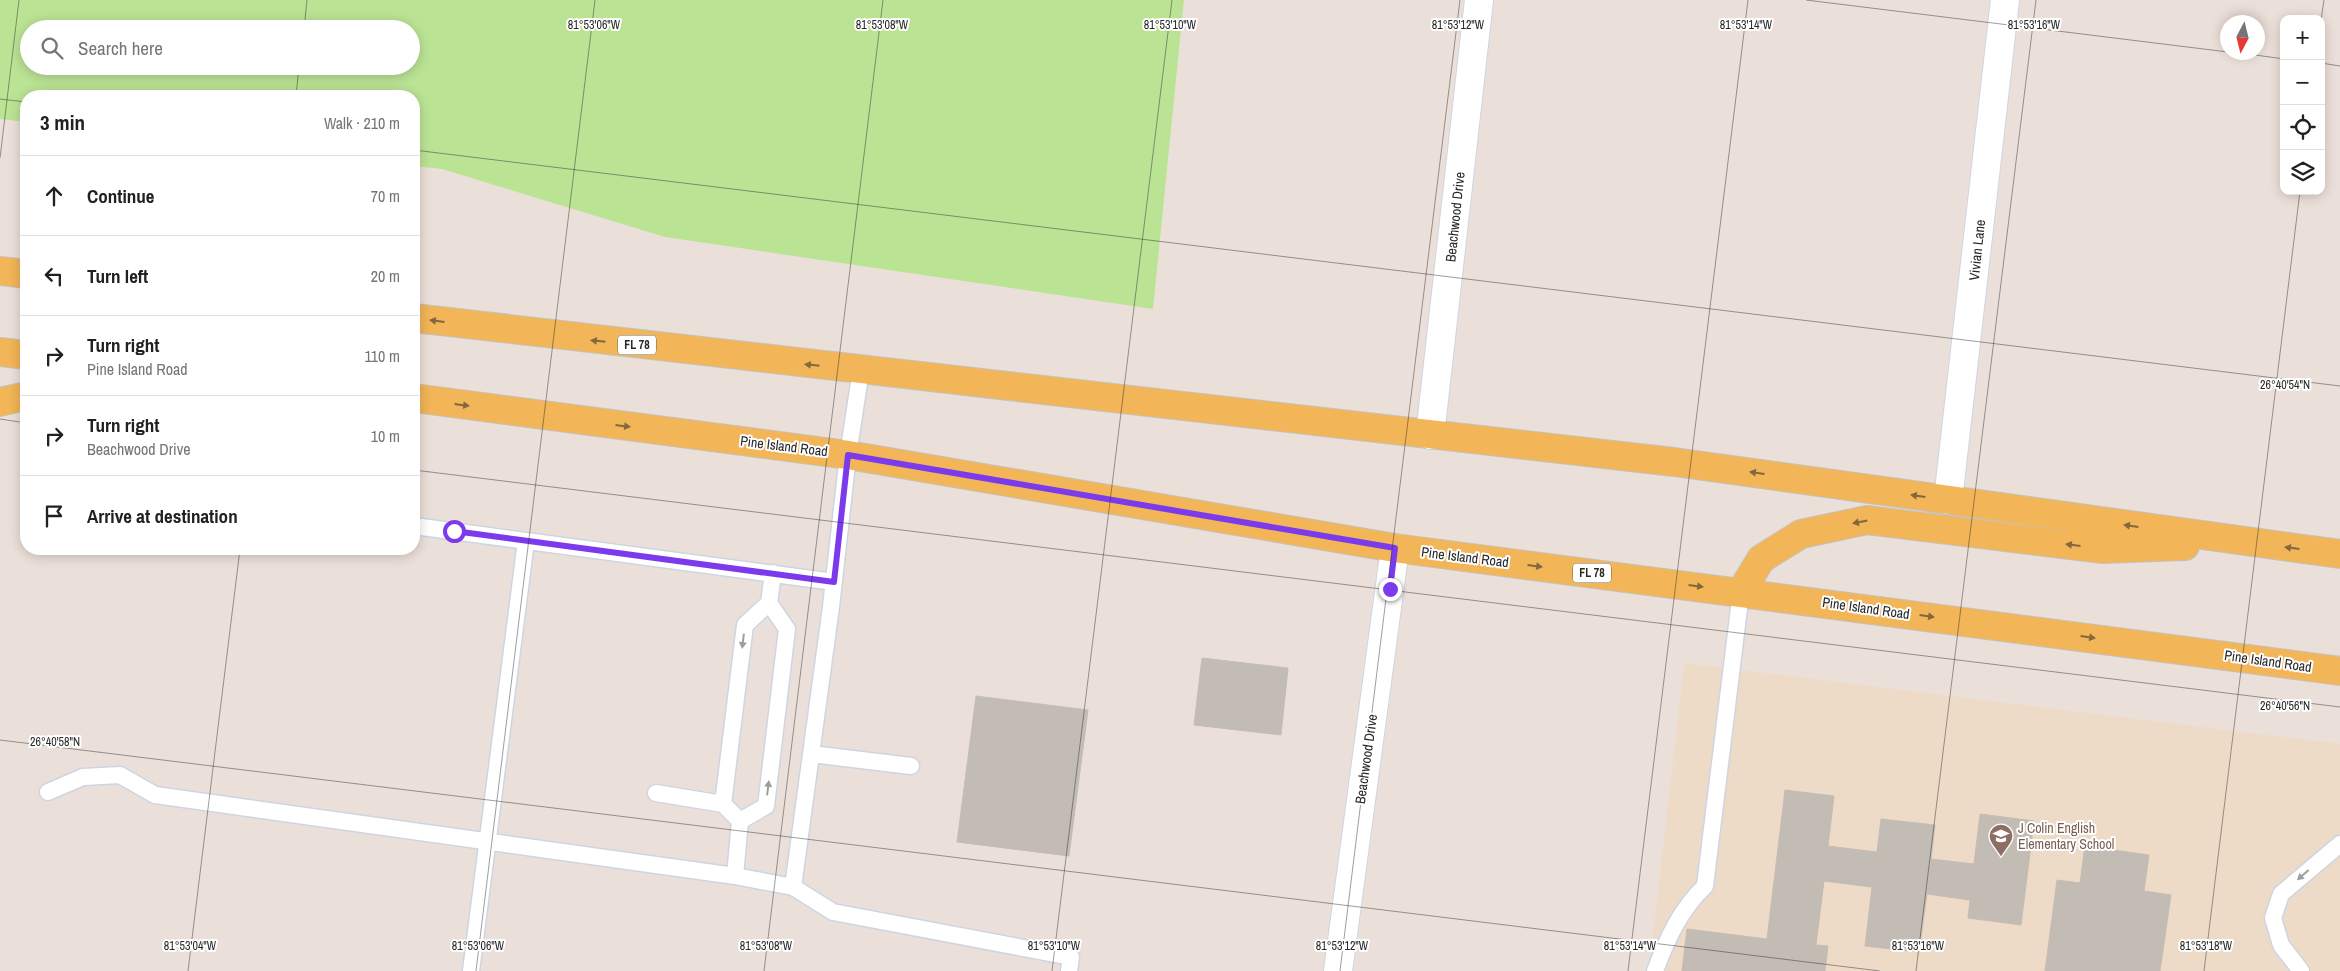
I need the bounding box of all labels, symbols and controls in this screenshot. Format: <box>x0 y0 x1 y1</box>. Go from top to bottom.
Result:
north arrow <box>2220 15 2265 60</box>
map controls <box>2280 15 2325 195</box>
button: + <box>2280 15 2325 60</box>
text: 81°53'06"W <box>568 17 621 33</box>
text: 81°53'08"W <box>856 17 909 33</box>
text: 81°53'10"W <box>1144 17 1197 33</box>
text: 81°53'12"W <box>1432 17 1485 33</box>
text: 81°53'14"W <box>1720 17 1773 33</box>
text: 81°53'16"W <box>2008 17 2061 33</box>
search box <box>20 20 420 75</box>
icon: search <box>38 34 66 62</box>
text: Search here <box>78 35 163 61</box>
button: − <box>2280 60 2325 105</box>
button: locate <box>2280 105 2325 150</box>
text: 3 min <box>40 108 85 137</box>
text: Walk · 210 m <box>324 112 400 134</box>
button: layers <box>2280 150 2325 195</box>
street label: Beachwood Drive <box>1441 171 1469 263</box>
icon: ahead <box>40 182 68 210</box>
text: Continue <box>87 183 155 209</box>
text: 70 m <box>371 185 400 207</box>
street label: Vivian Lane <box>1965 219 1989 281</box>
icon: left <box>40 262 68 290</box>
text: Turn left <box>87 263 148 289</box>
text: 20 m <box>371 265 400 287</box>
one-way arrow <box>429 317 445 325</box>
text: Turn right <box>87 332 159 358</box>
road number: FL 78 <box>618 336 656 354</box>
one-way arrow <box>590 337 606 345</box>
icon: right <box>40 342 68 370</box>
text: 110 m <box>364 345 400 367</box>
text: Pine Island Road <box>87 358 188 380</box>
one-way arrow <box>804 361 820 369</box>
text: 26°40'54"N <box>2260 377 2310 393</box>
one-way arrow <box>454 401 470 409</box>
text: Turn right <box>87 412 159 438</box>
icon: right <box>40 422 68 450</box>
one-way arrow <box>616 422 632 430</box>
text: 10 m <box>371 425 400 447</box>
street label: Pine Island Road <box>739 432 829 460</box>
text: Beachwood Drive <box>87 438 191 460</box>
one-way arrow <box>1749 469 1765 477</box>
one-way arrow <box>1909 491 1925 499</box>
icon: arrive <box>40 502 68 530</box>
text: Arrive at destination <box>87 503 238 529</box>
one-way arrow <box>1851 518 1867 526</box>
route start <box>443 520 466 543</box>
one-way arrow <box>2122 521 2138 529</box>
one-way arrow <box>2065 541 2081 549</box>
street label: Pine Island Road <box>1420 543 1510 571</box>
one-way arrow <box>2283 544 2299 552</box>
one-way arrow <box>1527 562 1543 570</box>
road number: FL 78 <box>1573 564 1611 582</box>
route end <box>1379 578 1402 601</box>
one-way arrow <box>1688 582 1704 590</box>
street label: Pine Island Road <box>1821 593 1911 623</box>
one-way arrow <box>1919 612 1935 620</box>
one-way arrow <box>739 633 747 649</box>
one-way arrow <box>2080 634 2096 642</box>
street label: Pine Island Road <box>2223 646 2313 676</box>
text: 26°40'56"N <box>2260 698 2310 714</box>
street label: Beachwood Drive <box>1351 713 1381 805</box>
text: 26°40'58"N <box>30 734 80 750</box>
one-way arrow <box>764 779 772 795</box>
place label: J Colin English Elementary School <box>2018 819 2114 853</box>
school or university icon: J Colin English Elementary School <box>1988 823 2014 857</box>
one-way arrow <box>2296 870 2309 881</box>
text: 81°53'04"W <box>164 938 217 954</box>
text: 81°53'06"W <box>452 938 505 954</box>
text: 81°53'08"W <box>740 938 793 954</box>
text: 81°53'10"W <box>1028 938 1081 954</box>
text: 81°53'12"W <box>1316 938 1369 954</box>
text: 81°53'14"W <box>1604 938 1657 954</box>
text: 81°53'16"W <box>1892 938 1945 954</box>
text: 81°53'18"W <box>2180 938 2233 954</box>

